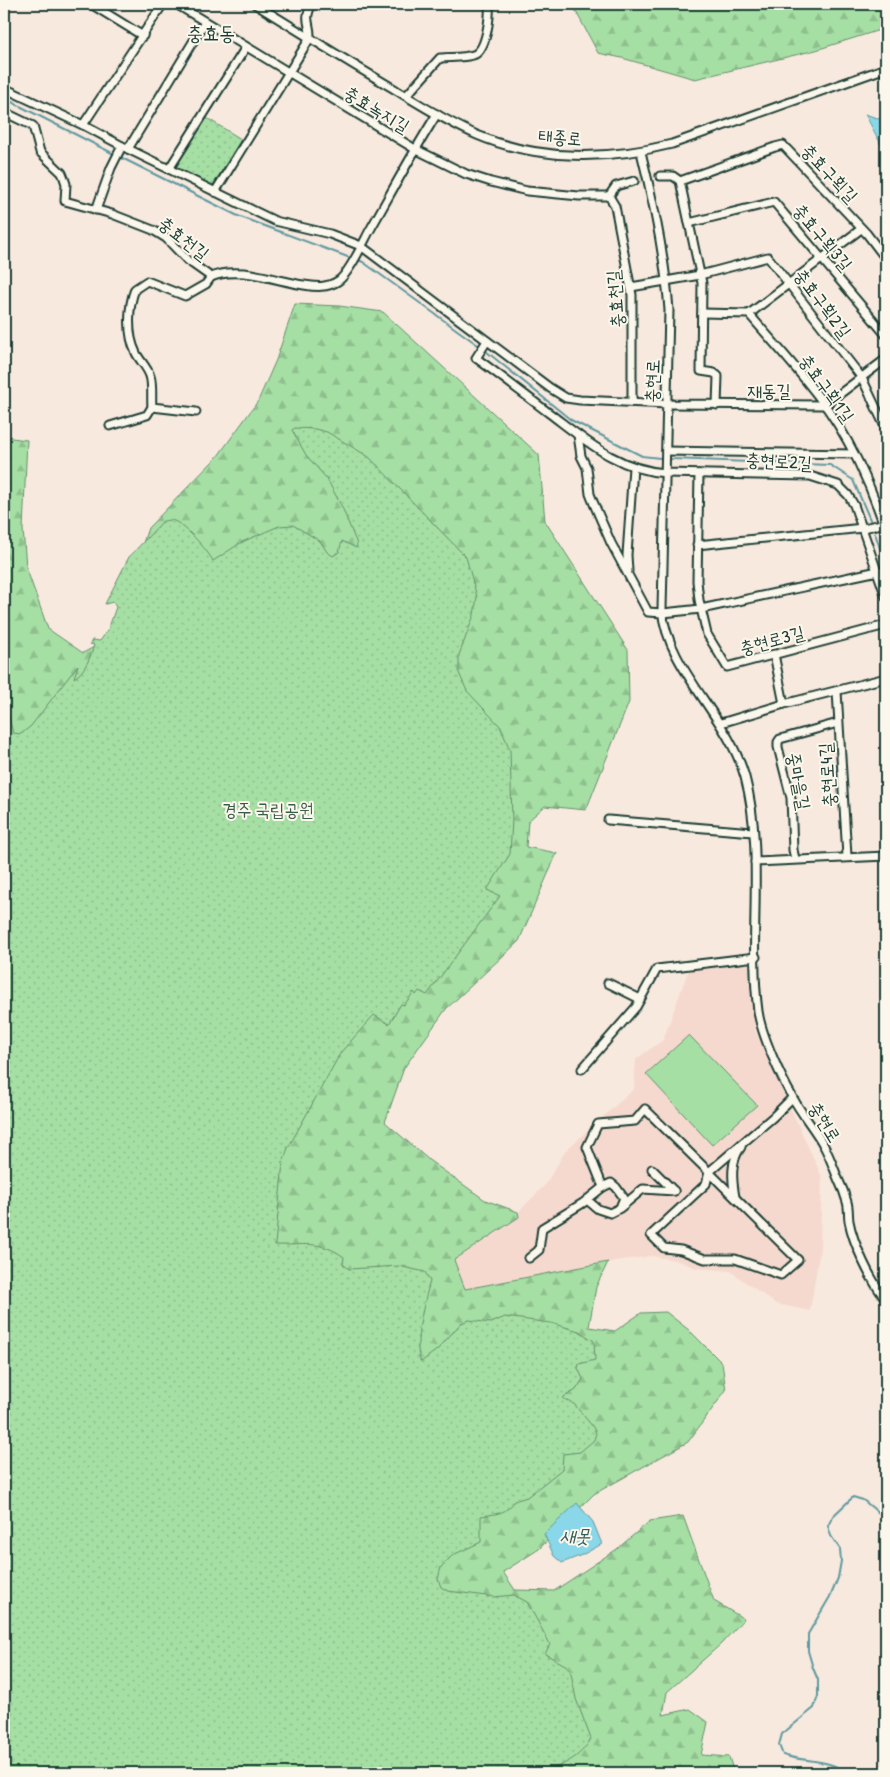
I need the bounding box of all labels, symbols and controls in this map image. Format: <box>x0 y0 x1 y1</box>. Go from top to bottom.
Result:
district label: 충효동 <box>187 19 235 46</box>
street label: 충효녹지길 <box>340 80 415 139</box>
street label: 태종로 <box>537 123 583 151</box>
street label: 충효구획길 <box>796 138 864 208</box>
street label: 충효구획3길 <box>788 198 859 276</box>
street label: 충효천길 <box>153 210 215 266</box>
street label: 충효구획2길 <box>789 263 858 343</box>
street label: 충효천길 <box>600 269 630 329</box>
street label: 충효구획1길 <box>794 349 861 428</box>
street label: 충현로 <box>639 359 665 403</box>
street label: 재동길 <box>747 378 791 403</box>
street label: 충현로2길 <box>745 447 813 475</box>
street label: 충현로3길 <box>737 619 808 661</box>
street label: 충현로4길 <box>812 741 842 808</box>
street label: 중마을길 <box>781 750 817 812</box>
park label: 경주 국립공원 <box>222 797 314 822</box>
street label: 충현로 <box>803 1097 847 1147</box>
water label: 새못 <box>560 1522 591 1548</box>

